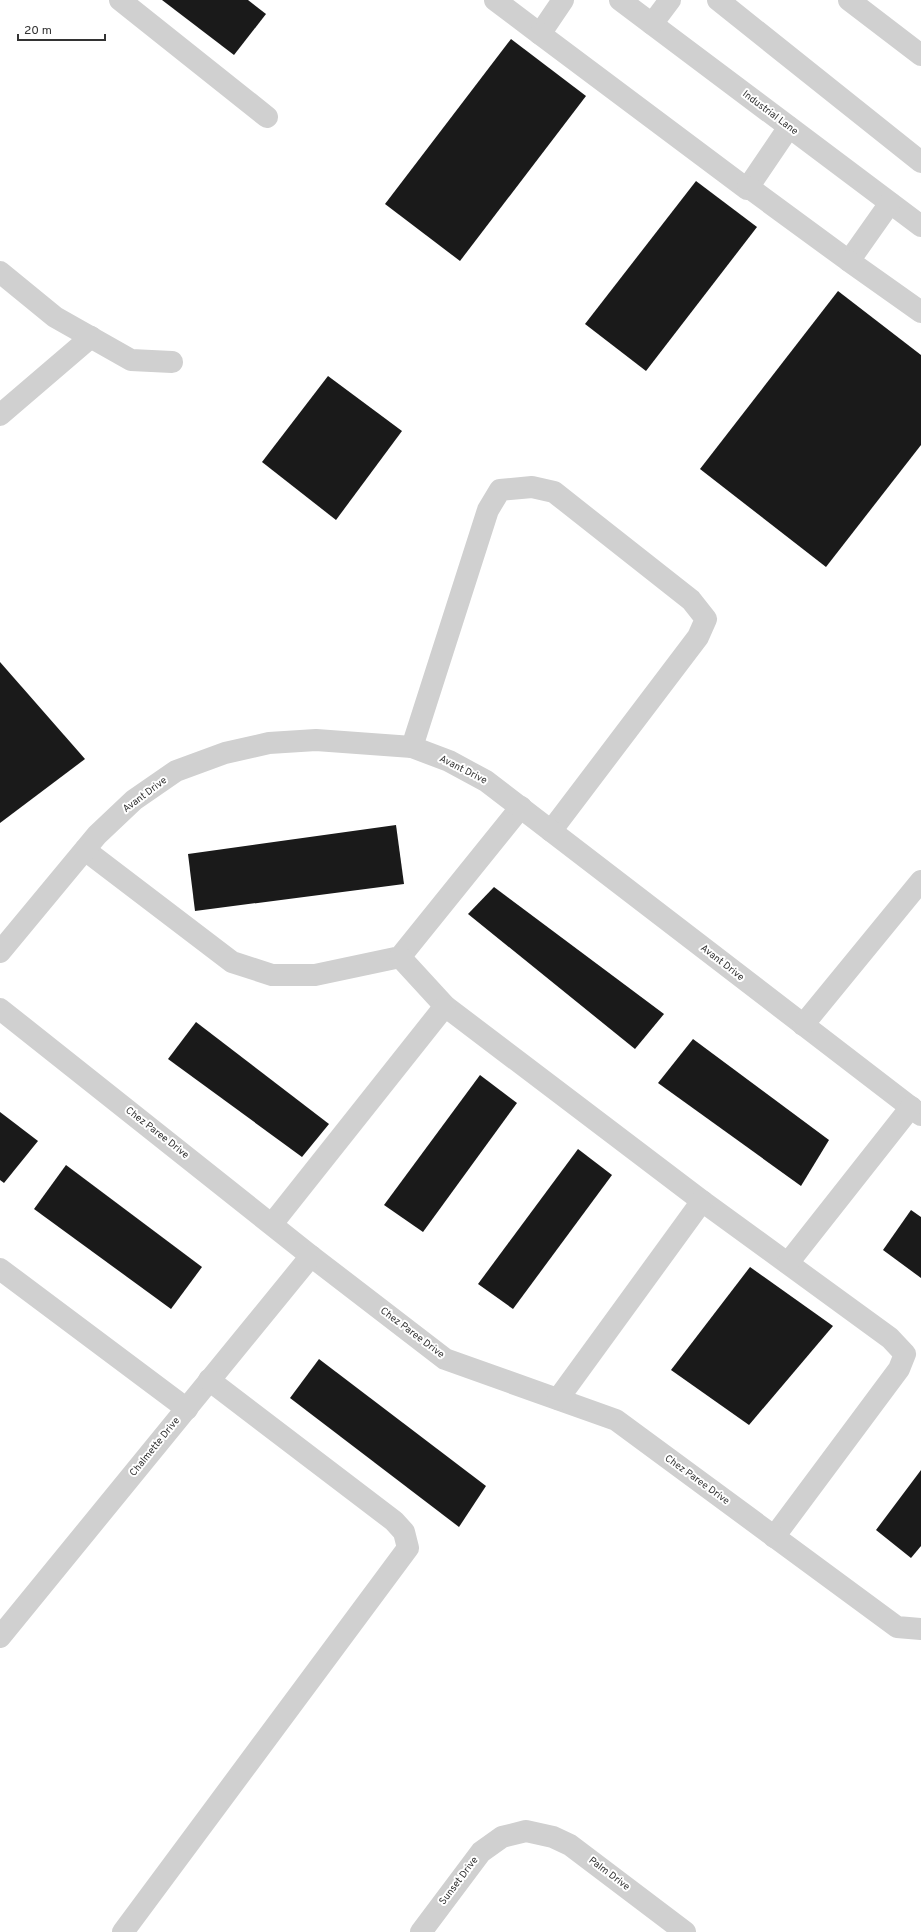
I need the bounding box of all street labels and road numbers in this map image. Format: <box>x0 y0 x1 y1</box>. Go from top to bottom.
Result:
street label: Industrial Lane <box>740 88 800 138</box>
street label: Avant Drive <box>437 752 489 788</box>
street label: Avant Drive <box>120 774 170 816</box>
street label: Avant Drive <box>698 942 746 984</box>
street label: Chez Paree Drive <box>123 1104 191 1162</box>
street label: Chez Paree Drive <box>377 1305 447 1361</box>
street label: Chalmette Drive <box>127 1415 183 1479</box>
street label: Chez Paree Drive <box>662 1452 732 1508</box>
street label: Sunset Drive <box>437 1854 481 1908</box>
street label: Palm Drive <box>586 1854 632 1894</box>

